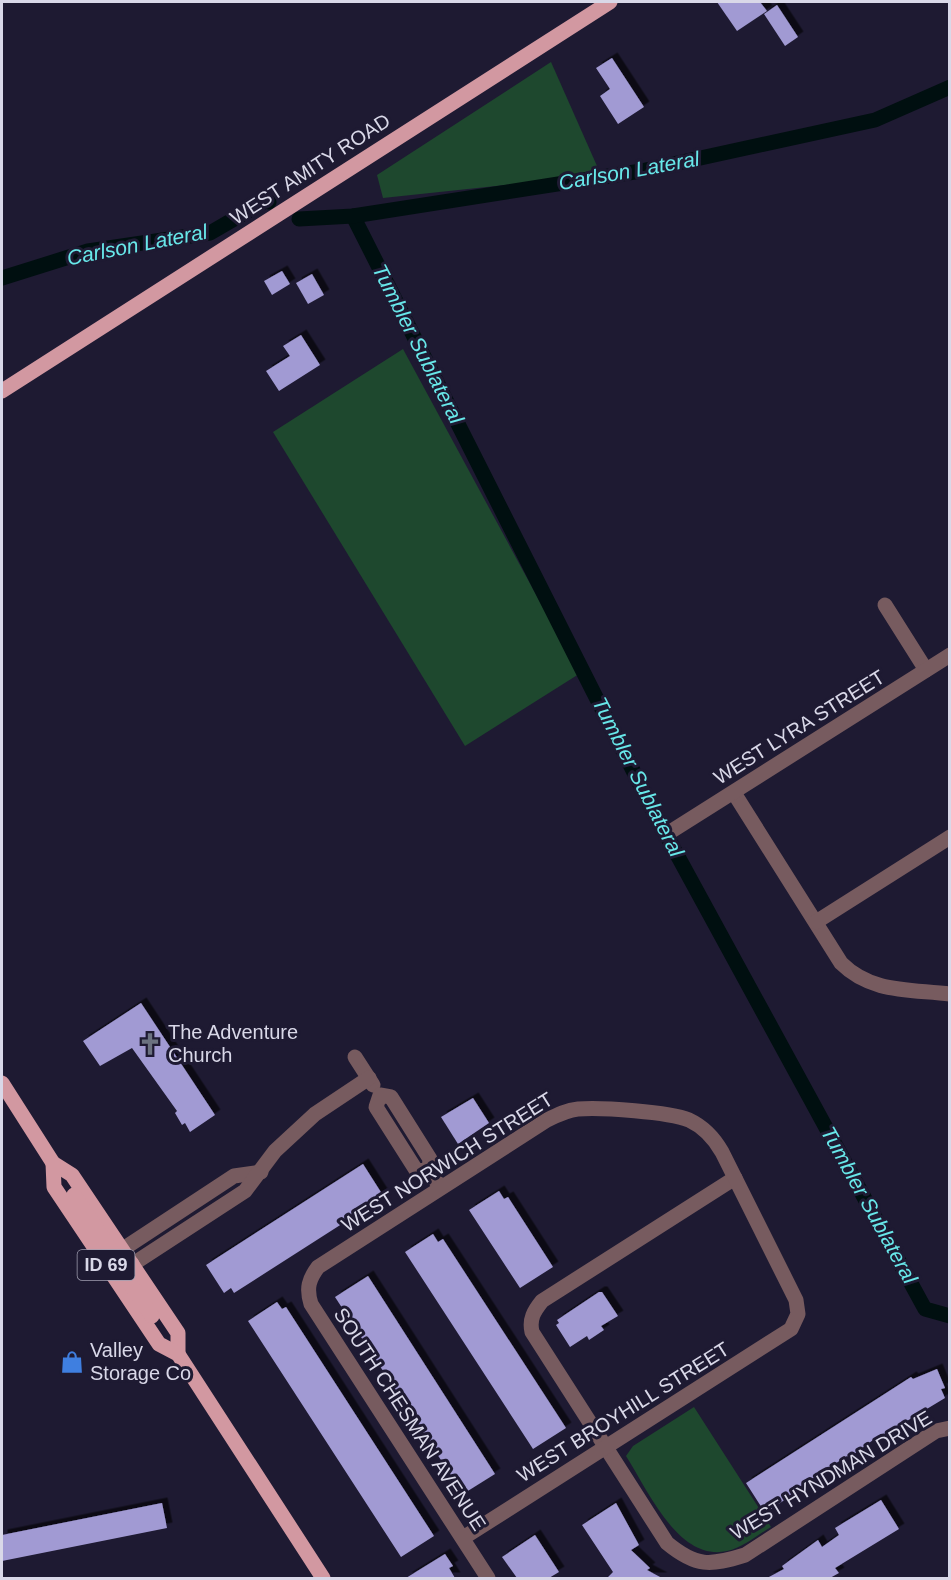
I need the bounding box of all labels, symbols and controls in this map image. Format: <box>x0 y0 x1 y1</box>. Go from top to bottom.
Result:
street label: WEST AMITY ROAD <box>226 109 394 229</box>
water label: Carlson Lateral <box>557 147 702 194</box>
water label: Carlson Lateral <box>65 219 210 269</box>
water label: Tumbler Sublateral <box>368 260 469 429</box>
street label: WEST LYRA STREET <box>710 665 888 789</box>
water label: Tumbler Sublateral <box>588 693 689 862</box>
place label: The Adventure Church <box>168 1021 298 1066</box>
church icon: The Adventure Church <box>137 1031 163 1057</box>
street label: WEST NORWICH STREET <box>337 1088 557 1236</box>
water label: Tumbler Sublateral <box>817 1122 923 1288</box>
road number: ID 69 <box>78 1250 134 1280</box>
street label: SOUTH CHESMAN AVENUE <box>330 1304 490 1534</box>
street label: WEST BROYHILL STREET <box>513 1338 733 1486</box>
place label: Valley Storage Co <box>90 1339 191 1384</box>
shop icon: Valley Storage Co <box>59 1349 85 1375</box>
street label: WEST HYNDMAN DRIVE <box>726 1406 936 1544</box>

